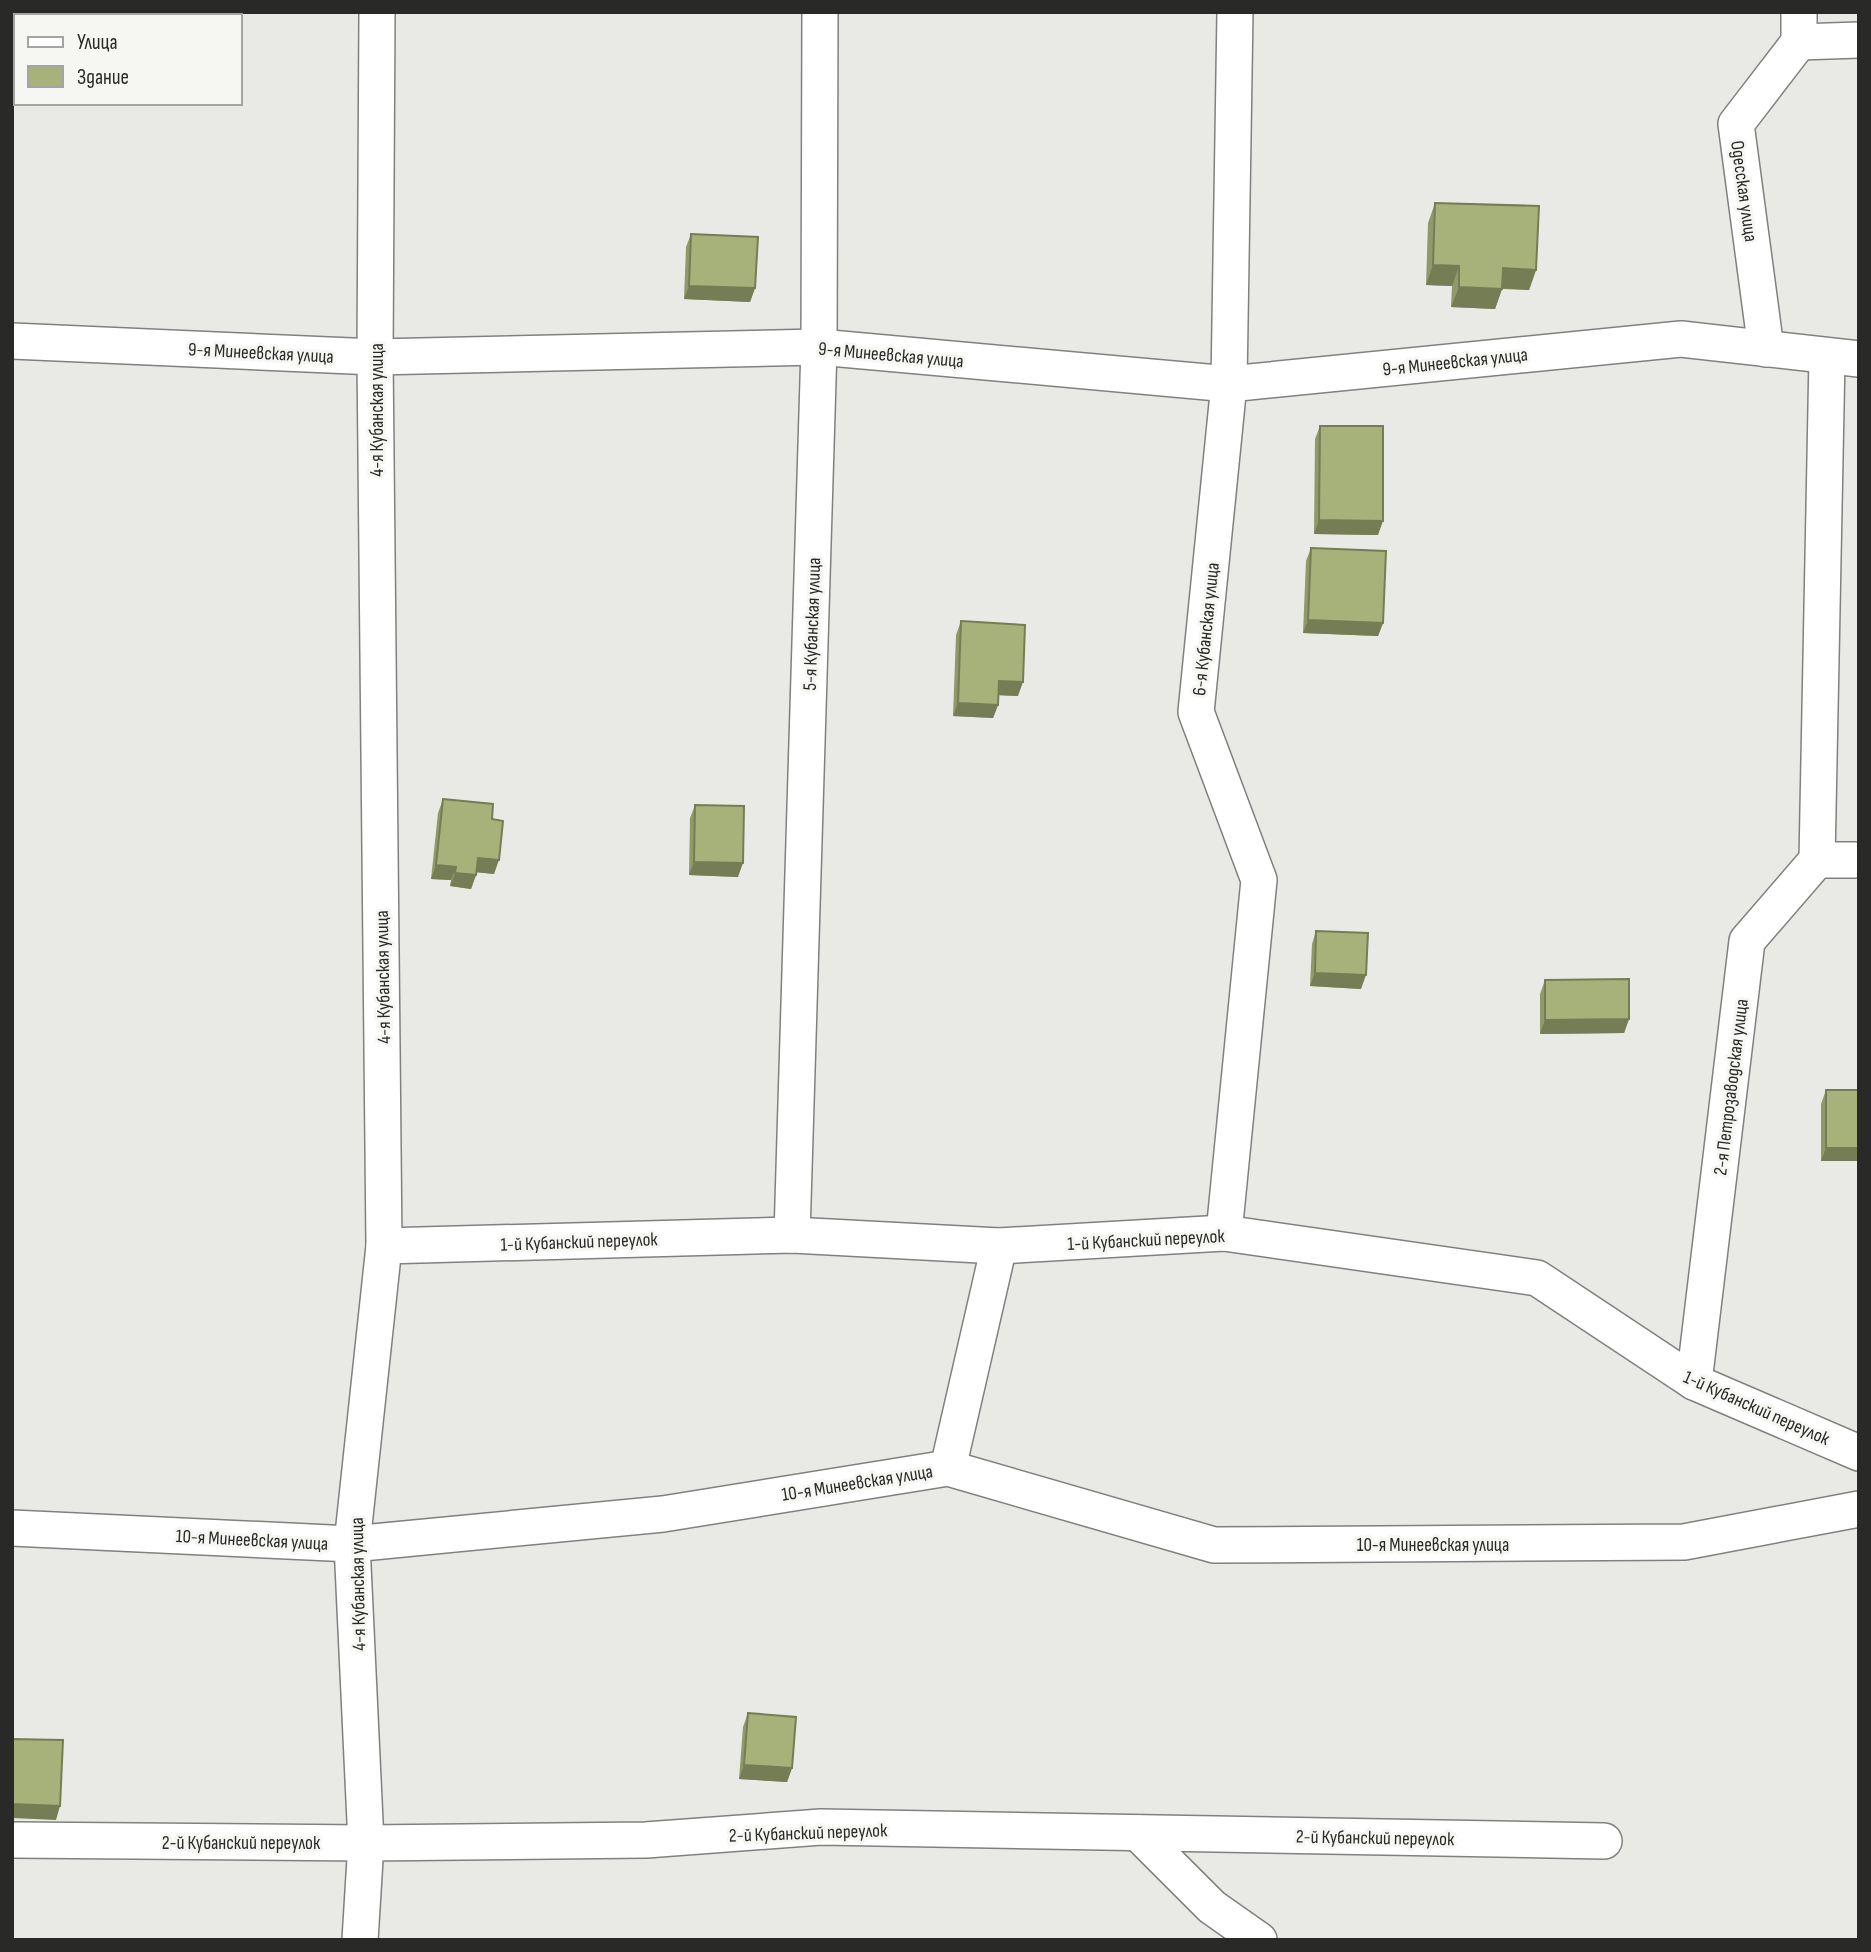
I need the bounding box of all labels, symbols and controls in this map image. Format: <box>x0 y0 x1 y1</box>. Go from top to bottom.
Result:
legend <box>14 14 242 105</box>
text: Улица <box>77 30 118 55</box>
text: Здание <box>77 65 129 90</box>
street label: Одесская улица <box>1725 139 1762 243</box>
street label: 9-я Минеевская улица <box>188 338 334 369</box>
street label: 9-я Минеевская улица <box>817 338 964 373</box>
street label: 4-я Кубанская улица <box>366 343 389 477</box>
street label: 9-я Минеевская улица <box>1381 343 1529 382</box>
street label: 5-я Кубанская улица <box>799 557 826 691</box>
street label: 6-я Кубанская улица <box>1188 561 1225 697</box>
street label: 4-я Кубанская улица <box>371 910 396 1044</box>
street label: 2-я Петрозаводская улица <box>1709 998 1754 1177</box>
street label: 1-й Кубанский переулок <box>1067 1225 1226 1256</box>
street label: 1-й Кубанский переулок <box>500 1228 659 1257</box>
street label: 1-й Кубанский переулок <box>1680 1366 1834 1451</box>
street label: 10-я Минеевская улица <box>780 1460 934 1507</box>
street label: 4-я Кубанская улица <box>346 1517 371 1651</box>
street label: 10-я Минеевская улица <box>175 1525 329 1556</box>
street label: 10-я Минеевская улица <box>1357 1534 1509 1557</box>
street label: 2-й Кубанский переулок <box>729 1819 888 1848</box>
street label: 2-й Кубанский переулок <box>1296 1826 1455 1851</box>
street label: 2-й Кубанский переулок <box>162 1832 321 1855</box>

